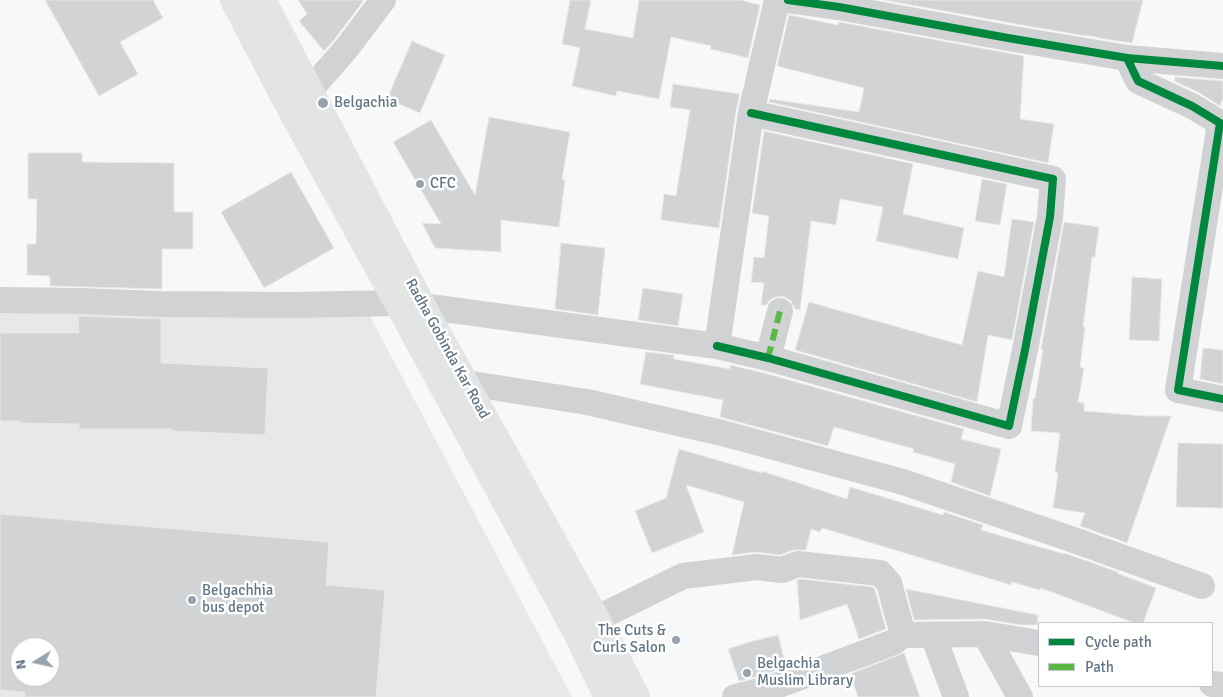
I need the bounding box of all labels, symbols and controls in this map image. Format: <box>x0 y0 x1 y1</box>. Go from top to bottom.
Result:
place label: Belgachia <box>334 94 397 112</box>
marker: Belgachia <box>316 96 330 110</box>
place label: CFC <box>430 175 456 193</box>
marker: CFC <box>414 178 426 190</box>
street label: Radha Gobinda Kar Road <box>401 276 493 422</box>
place label: Belgachhia bus depot <box>202 582 273 617</box>
marker: Belgachhia bus depot <box>186 594 198 606</box>
place label: The Cuts & Curls Salon <box>593 622 666 657</box>
legend <box>1038 622 1213 687</box>
text: Cycle path <box>1085 633 1152 651</box>
marker: The Cuts & Curls Salon <box>670 634 682 646</box>
north arrow <box>10 637 60 687</box>
place label: Belgachia Muslim Library <box>757 655 853 690</box>
text: N <box>12 658 30 671</box>
text: Path <box>1085 658 1114 676</box>
marker: Belgachia Muslim Library <box>741 667 753 679</box>

